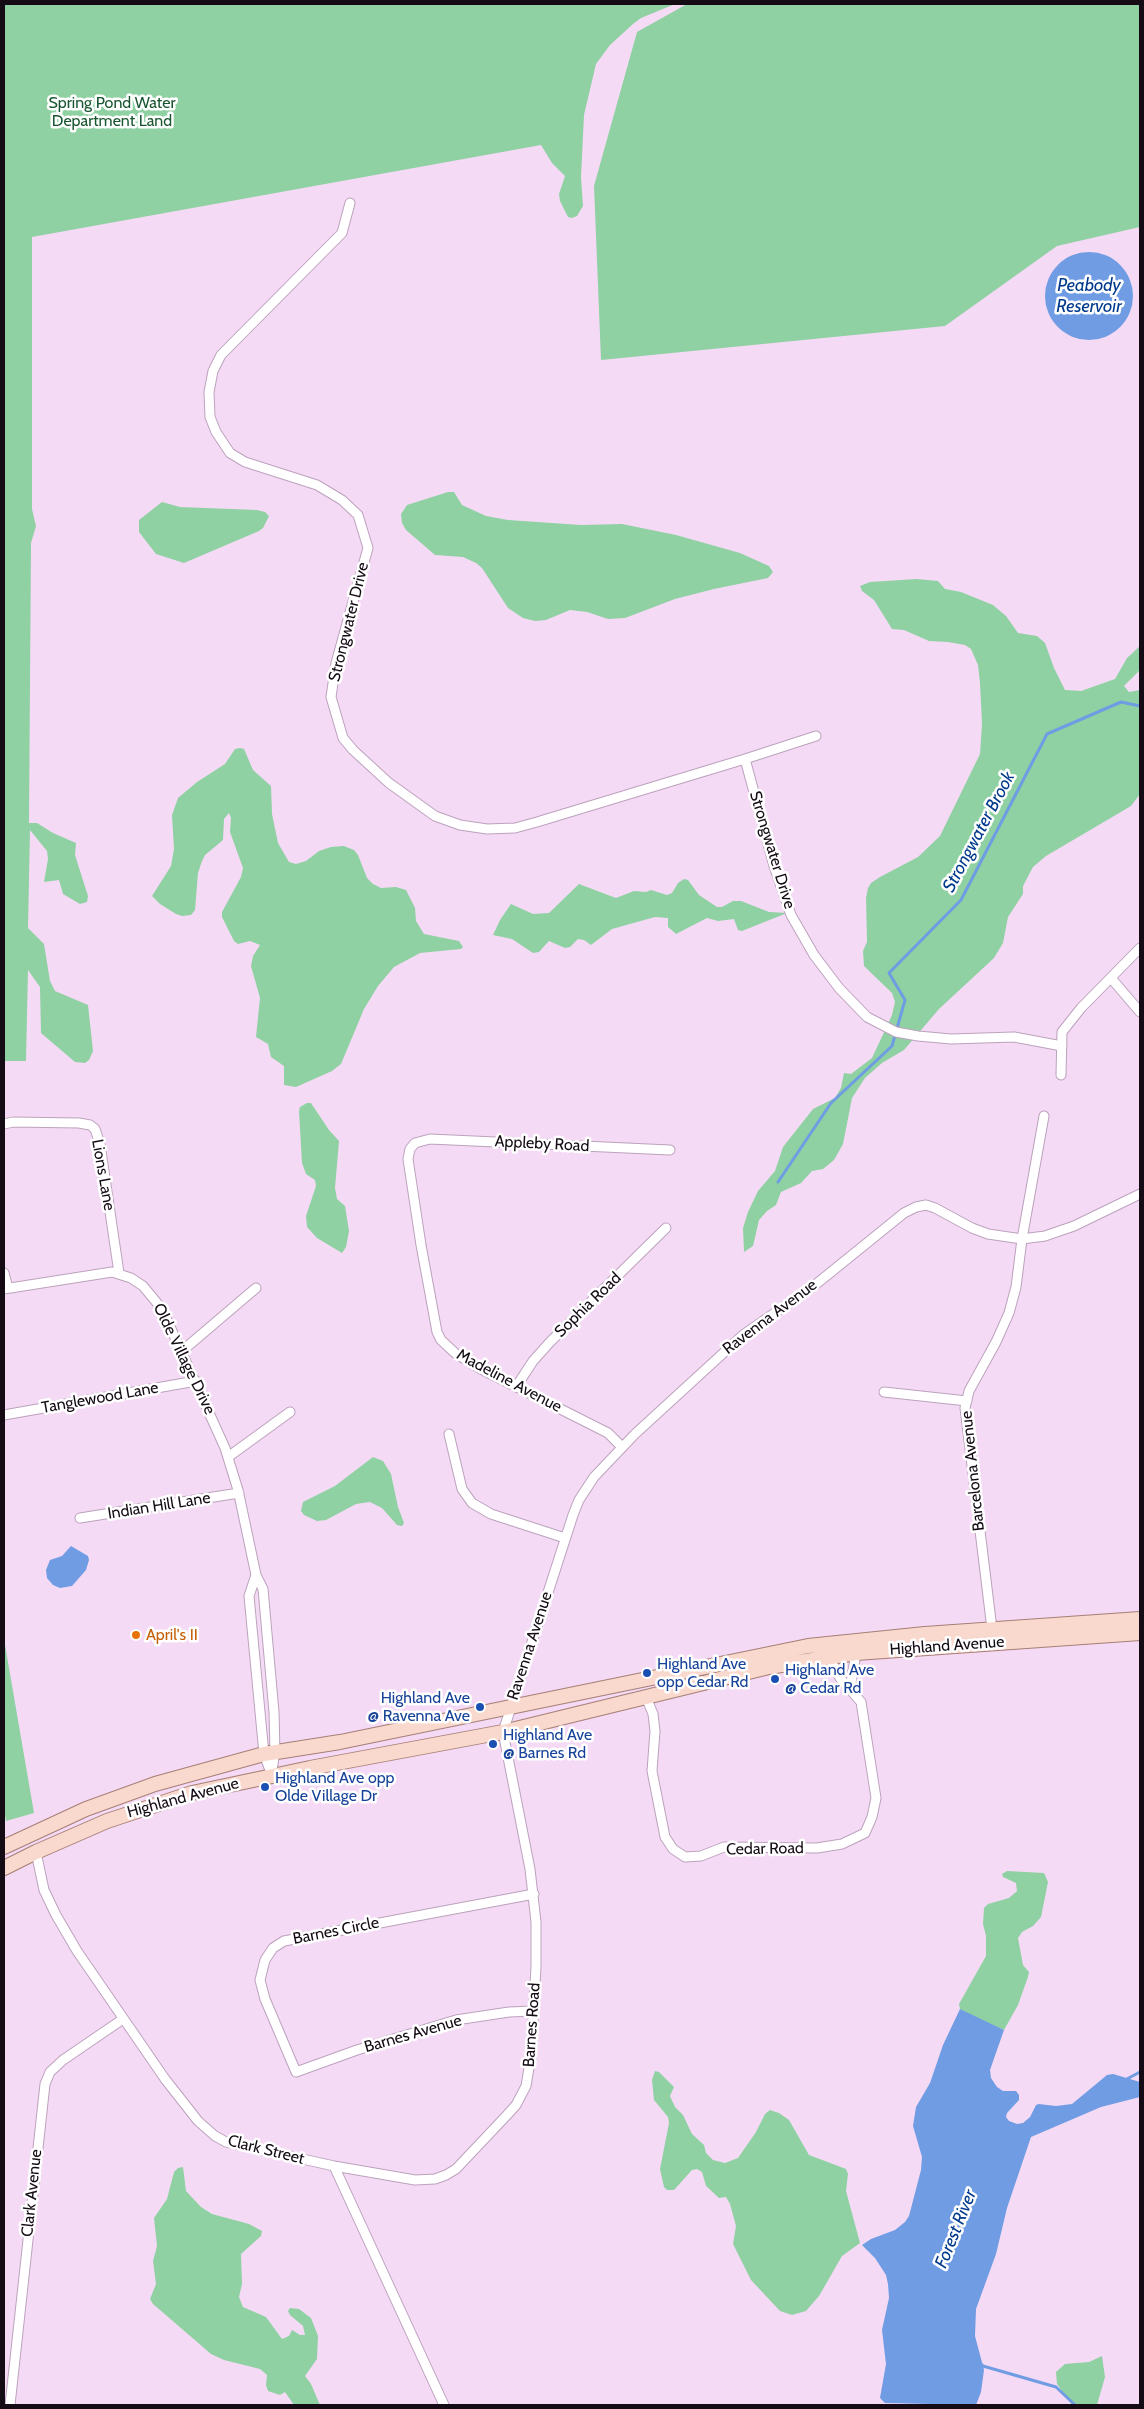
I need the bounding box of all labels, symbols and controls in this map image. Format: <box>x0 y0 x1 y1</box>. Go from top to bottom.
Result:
park label: Spring Pond Water Department Land <box>49 93 175 131</box>
water label: Peabody Reservoir <box>1056 275 1122 318</box>
street label: Strongwater Drive <box>325 560 373 684</box>
water label: Strongwater Brook <box>938 768 1020 896</box>
street label: Strongwater Drive <box>745 789 799 911</box>
street label: Appleby Road <box>494 1132 590 1156</box>
street label: Lions Lane <box>87 1138 119 1212</box>
street label: Sophia Road <box>551 1269 625 1341</box>
street label: Ravenna Avenue <box>719 1275 821 1359</box>
street label: Olde Village Drive <box>149 1300 219 1418</box>
street label: Madeline Avenue <box>453 1345 565 1417</box>
street label: Tanglewood Lane <box>40 1378 160 1418</box>
street label: Barcelona Avenue <box>957 1410 989 1532</box>
street label: Indian Hill Lane <box>106 1488 212 1524</box>
street label: Ravenna Avenue <box>503 1589 557 1703</box>
place label: April's II <box>146 1625 198 1645</box>
marker: April's II <box>130 1629 142 1641</box>
street label: Highland Avenue <box>889 1632 1005 1660</box>
place label: Highland Ave opp Cedar Rd <box>657 1654 748 1692</box>
place label: Highland Ave @ Cedar Rd <box>785 1660 874 1698</box>
marker: Highland Ave opp Cedar Rd <box>641 1667 653 1679</box>
marker: Highland Ave @ Cedar Rd <box>769 1673 781 1685</box>
place label: Highland Ave @ Ravenna Ave <box>368 1688 470 1726</box>
marker: Highland Ave @ Ravenna Ave <box>474 1701 486 1713</box>
place label: Highland Ave @ Barnes Rd <box>503 1725 592 1763</box>
marker: Highland Ave @ Barnes Rd <box>487 1738 499 1750</box>
place label: Highland Ave opp Olde Village Dr <box>275 1768 395 1806</box>
street label: Highland Avenue <box>125 1774 241 1822</box>
marker: Highland Ave opp Olde Village Dr <box>259 1781 271 1793</box>
street label: Cedar Road <box>726 1839 804 1859</box>
street label: Barnes Circle <box>291 1913 381 1949</box>
street label: Barnes Road <box>519 1982 545 2068</box>
street label: Barnes Avenue <box>362 2011 464 2057</box>
street label: Clark Street <box>226 2131 306 2169</box>
street label: Clark Avenue <box>18 2148 46 2238</box>
water label: Forest River <box>930 2187 982 2271</box>

